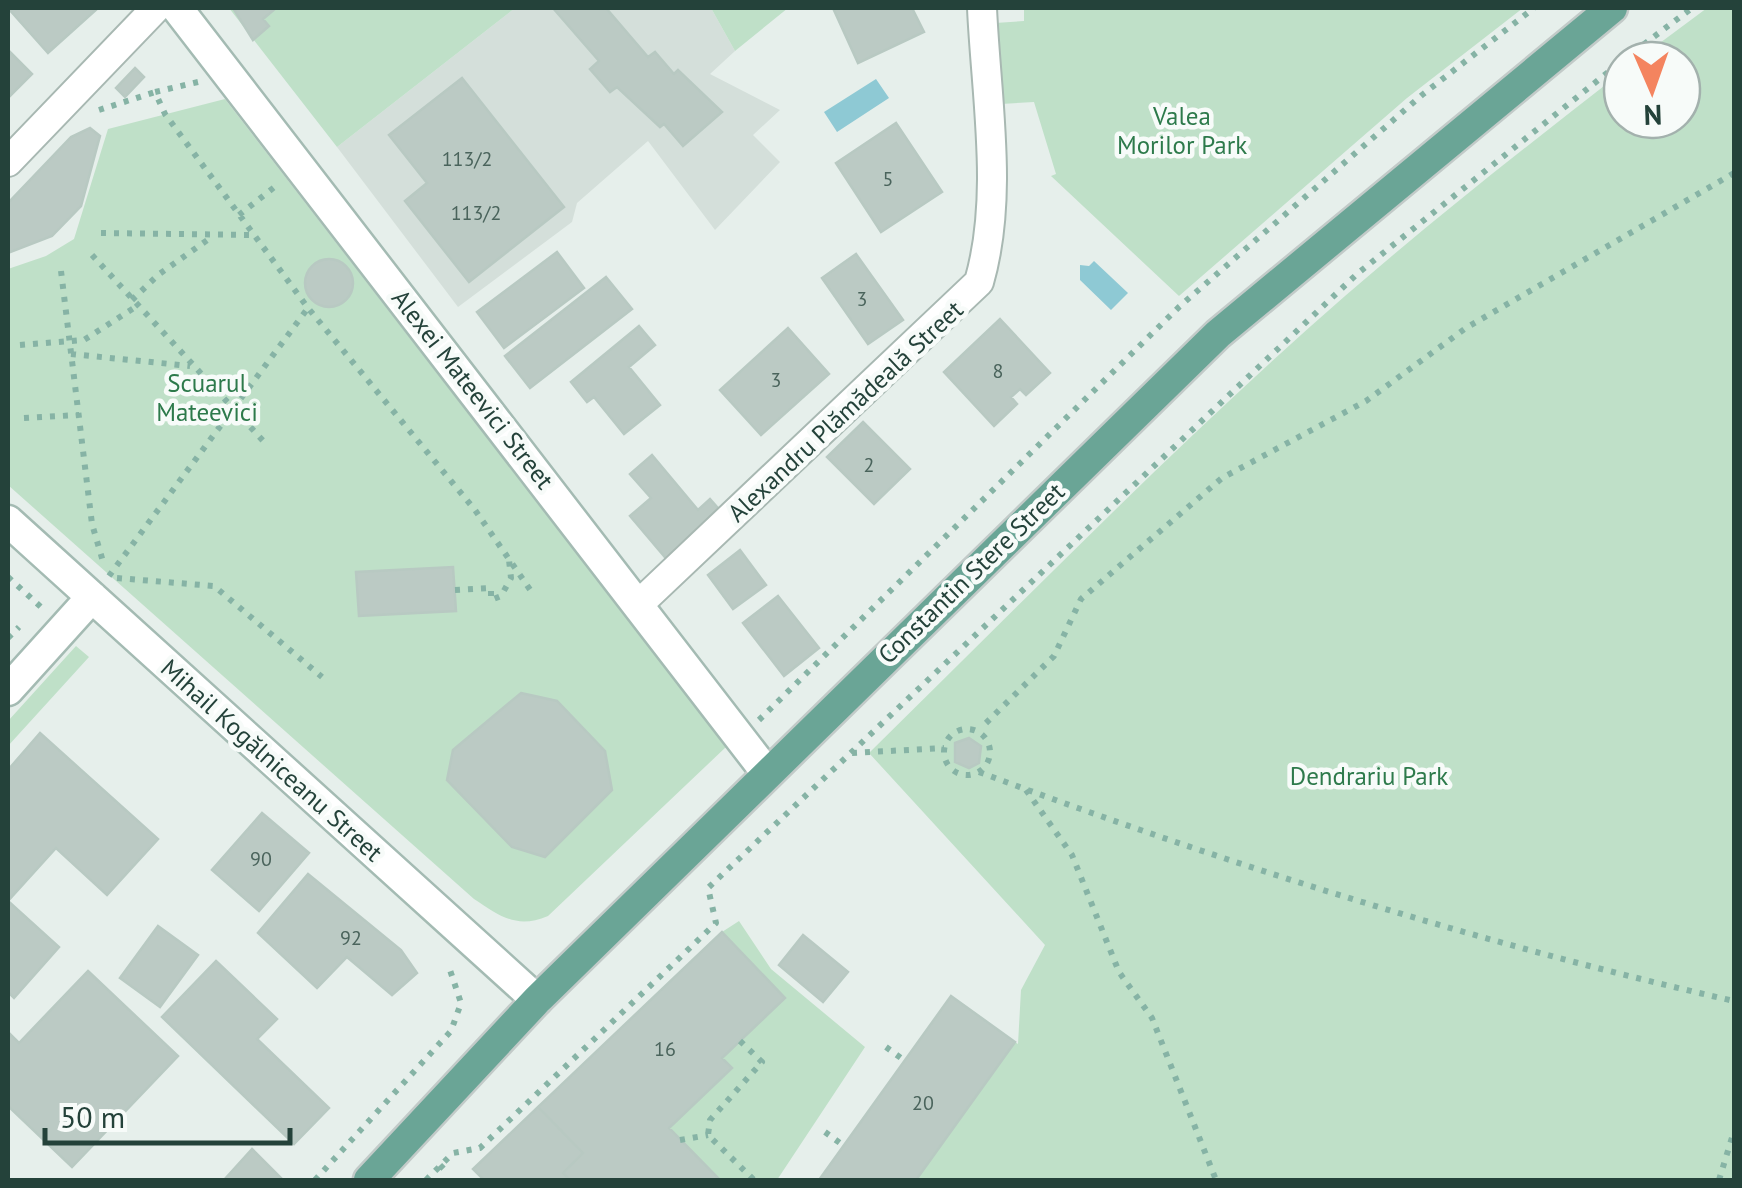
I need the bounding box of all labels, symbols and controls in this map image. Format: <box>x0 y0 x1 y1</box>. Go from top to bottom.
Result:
north arrow <box>1602 40 1702 140</box>
text: N <box>1643 97 1663 134</box>
park label: Valea Morilor Park <box>1117 100 1247 161</box>
house number: 113/2 <box>442 146 492 172</box>
house number: 5 <box>883 166 893 192</box>
house number: 113/2 <box>451 200 501 226</box>
street label: Alexei Mateevici Street <box>385 283 561 496</box>
house number: 3 <box>857 286 867 312</box>
street label: Alexandru Plămădeală Street <box>721 293 970 529</box>
house number: 8 <box>993 358 1003 384</box>
park label: Scuarul Mateevici <box>156 367 258 428</box>
house number: 3 <box>771 367 781 393</box>
house number: 2 <box>864 452 874 478</box>
street label: Constantin Stere Street <box>871 475 1071 670</box>
street label: Mihail Kogălniceanu Street <box>154 652 390 868</box>
park label: Dendrariu Park <box>1290 760 1448 792</box>
house number: 90 <box>250 846 272 872</box>
house number: 92 <box>340 925 362 951</box>
house number: 16 <box>654 1036 676 1062</box>
scale bar <box>45 1083 290 1145</box>
house number: 20 <box>912 1090 934 1116</box>
text: 50 m <box>60 1097 125 1136</box>

